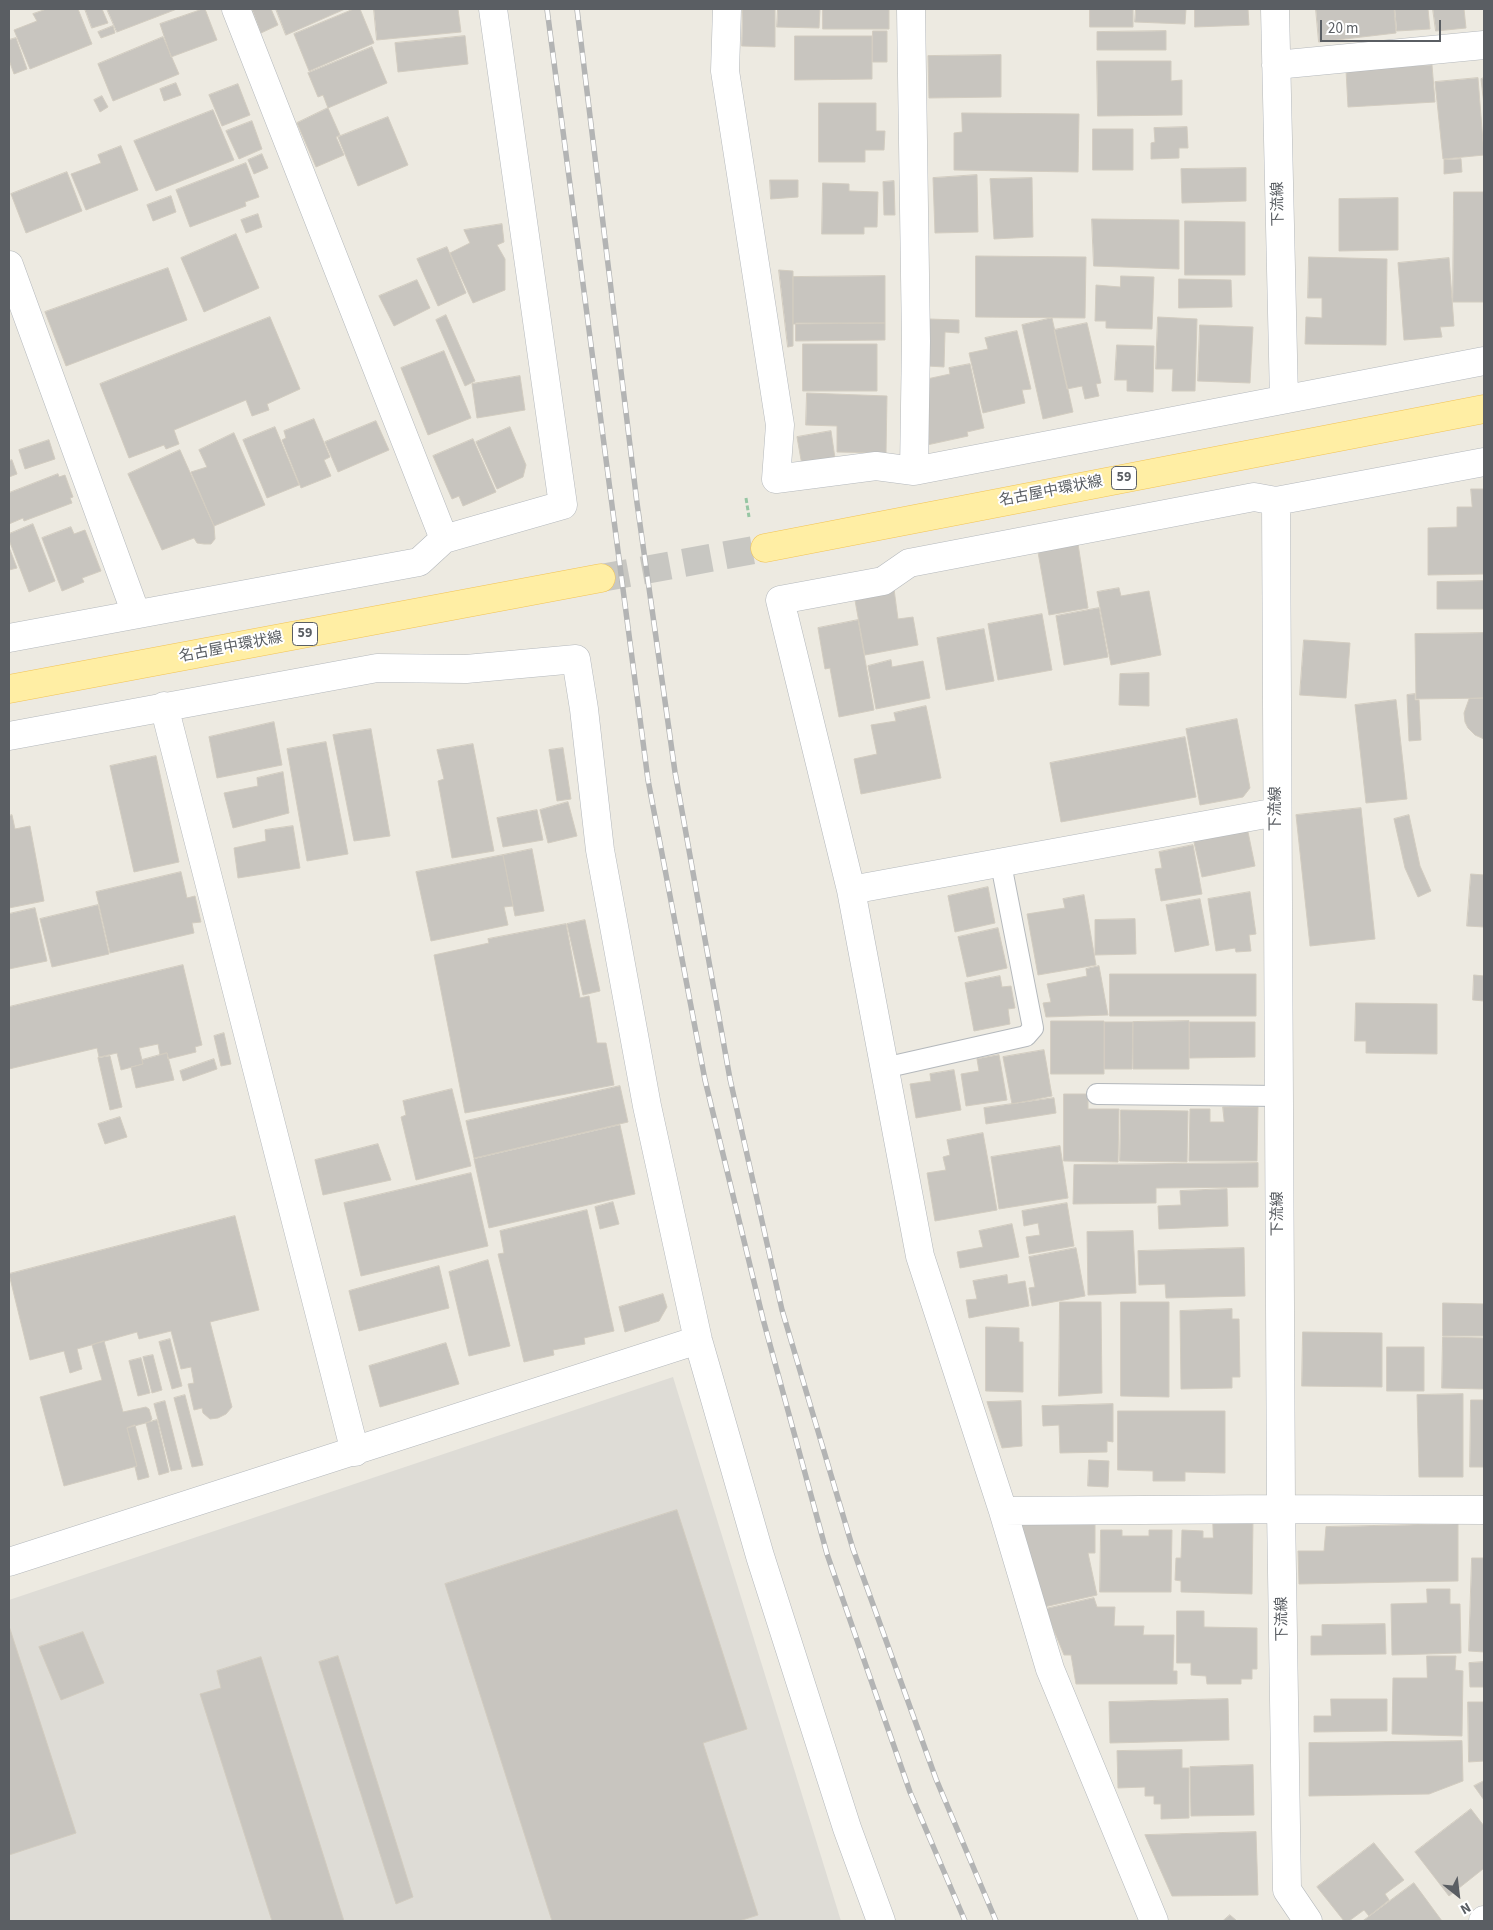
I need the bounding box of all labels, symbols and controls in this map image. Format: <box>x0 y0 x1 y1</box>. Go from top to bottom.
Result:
scale bar <box>1323 10 1444 42</box>
text: 20 m <box>1328 18 1358 39</box>
street label: 下流線 <box>1270 181 1288 227</box>
road number: 59 <box>1112 466 1136 489</box>
street label: 名古屋中環状線 <box>998 473 1104 511</box>
road number: 59 <box>292 622 318 646</box>
street label: 名古屋中環状線 <box>178 629 284 667</box>
street label: 下流線 <box>1268 787 1286 831</box>
street label: 下流線 <box>1270 1192 1288 1236</box>
street label: 下流線 <box>1274 1596 1292 1642</box>
north arrow <box>1433 1870 1483 1920</box>
text: N <box>1456 1897 1474 1919</box>

